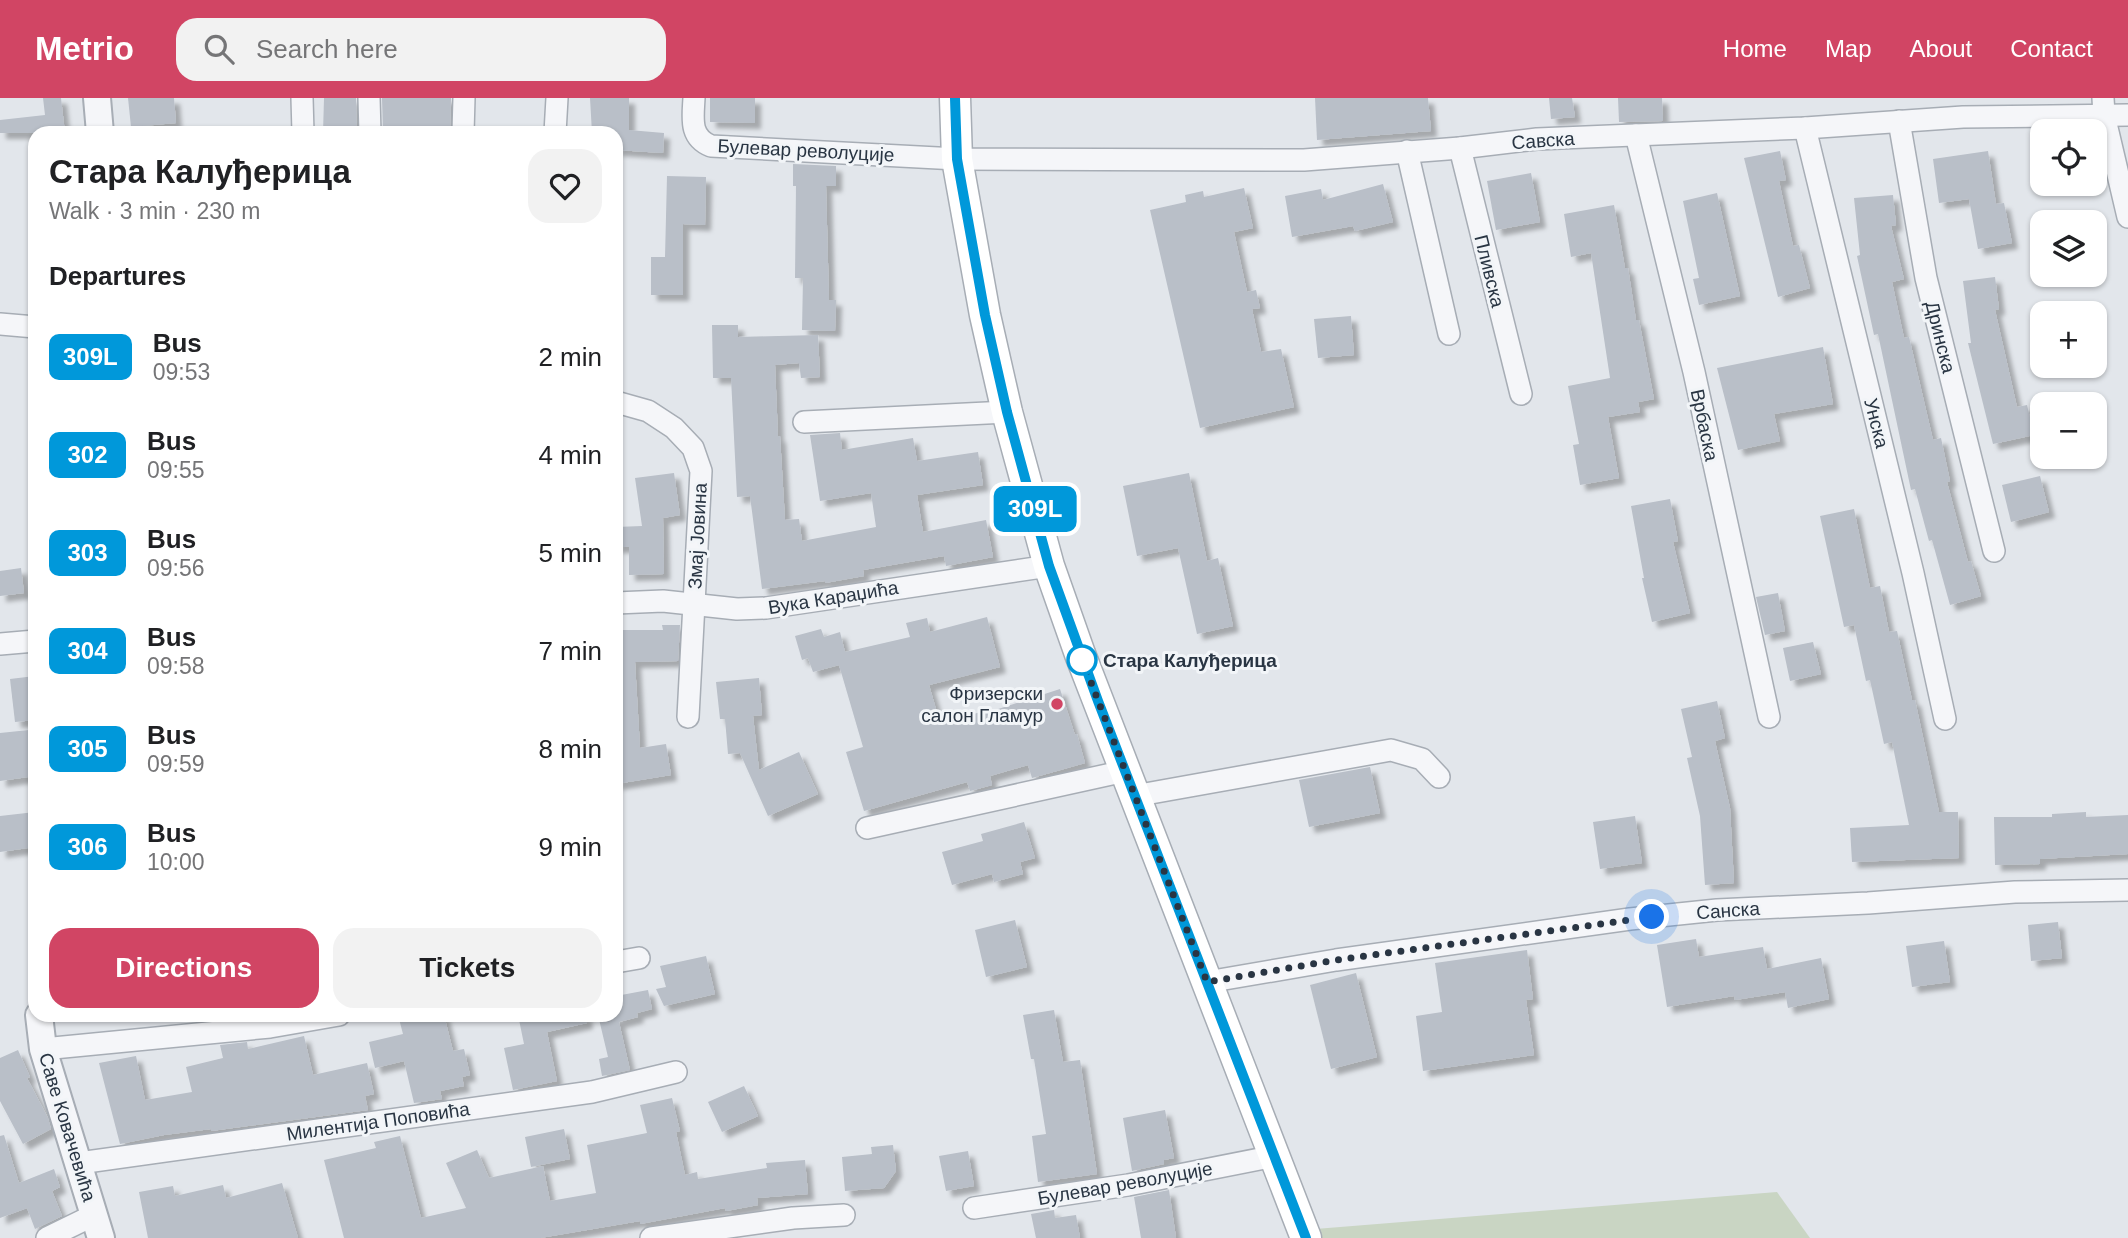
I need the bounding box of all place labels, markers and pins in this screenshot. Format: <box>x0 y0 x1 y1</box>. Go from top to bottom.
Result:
marker: Стара Калуђерица <box>1067 645 1097 675</box>
place label: Стара Калуђерица <box>1103 650 1277 671</box>
place label: Фризерски салон Гламур <box>921 683 1043 726</box>
marker: Фризерски салон Гламур <box>1049 696 1065 712</box>

